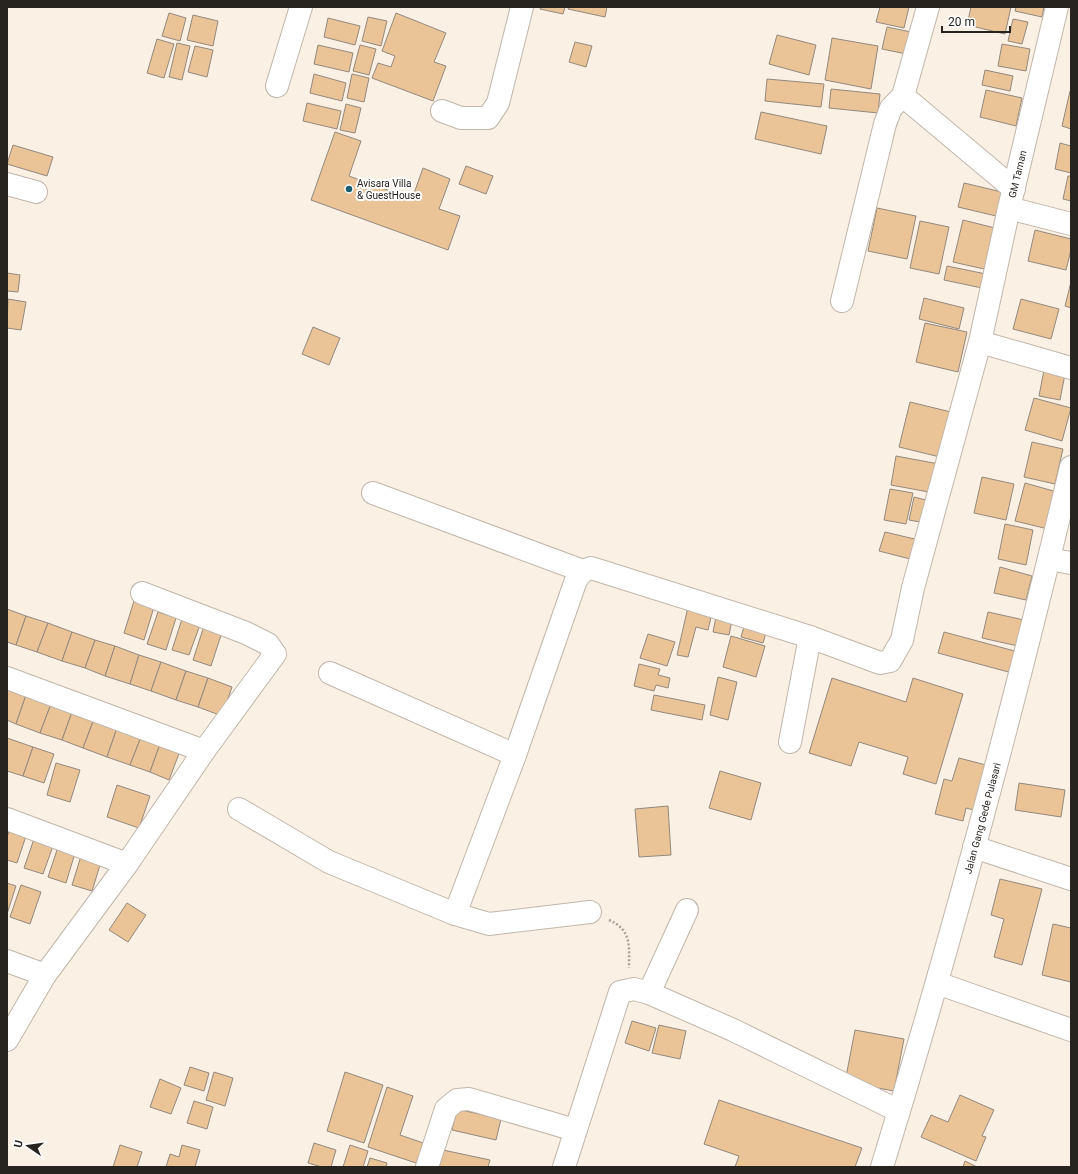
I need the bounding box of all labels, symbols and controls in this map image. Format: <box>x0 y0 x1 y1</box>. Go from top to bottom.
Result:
scale bar <box>942 8 1010 34</box>
text: 20 m <box>948 15 975 29</box>
street label: GM Taman <box>1007 149 1029 199</box>
place label: Avisara Villa & GuestHouse <box>357 178 421 201</box>
marker: Avisara Villa & GuestHouse <box>344 184 354 194</box>
street label: Jalan Gang Gede Pulasari <box>962 762 1003 875</box>
north arrow <box>8 1126 48 1166</box>
text: U <box>12 1139 26 1149</box>

